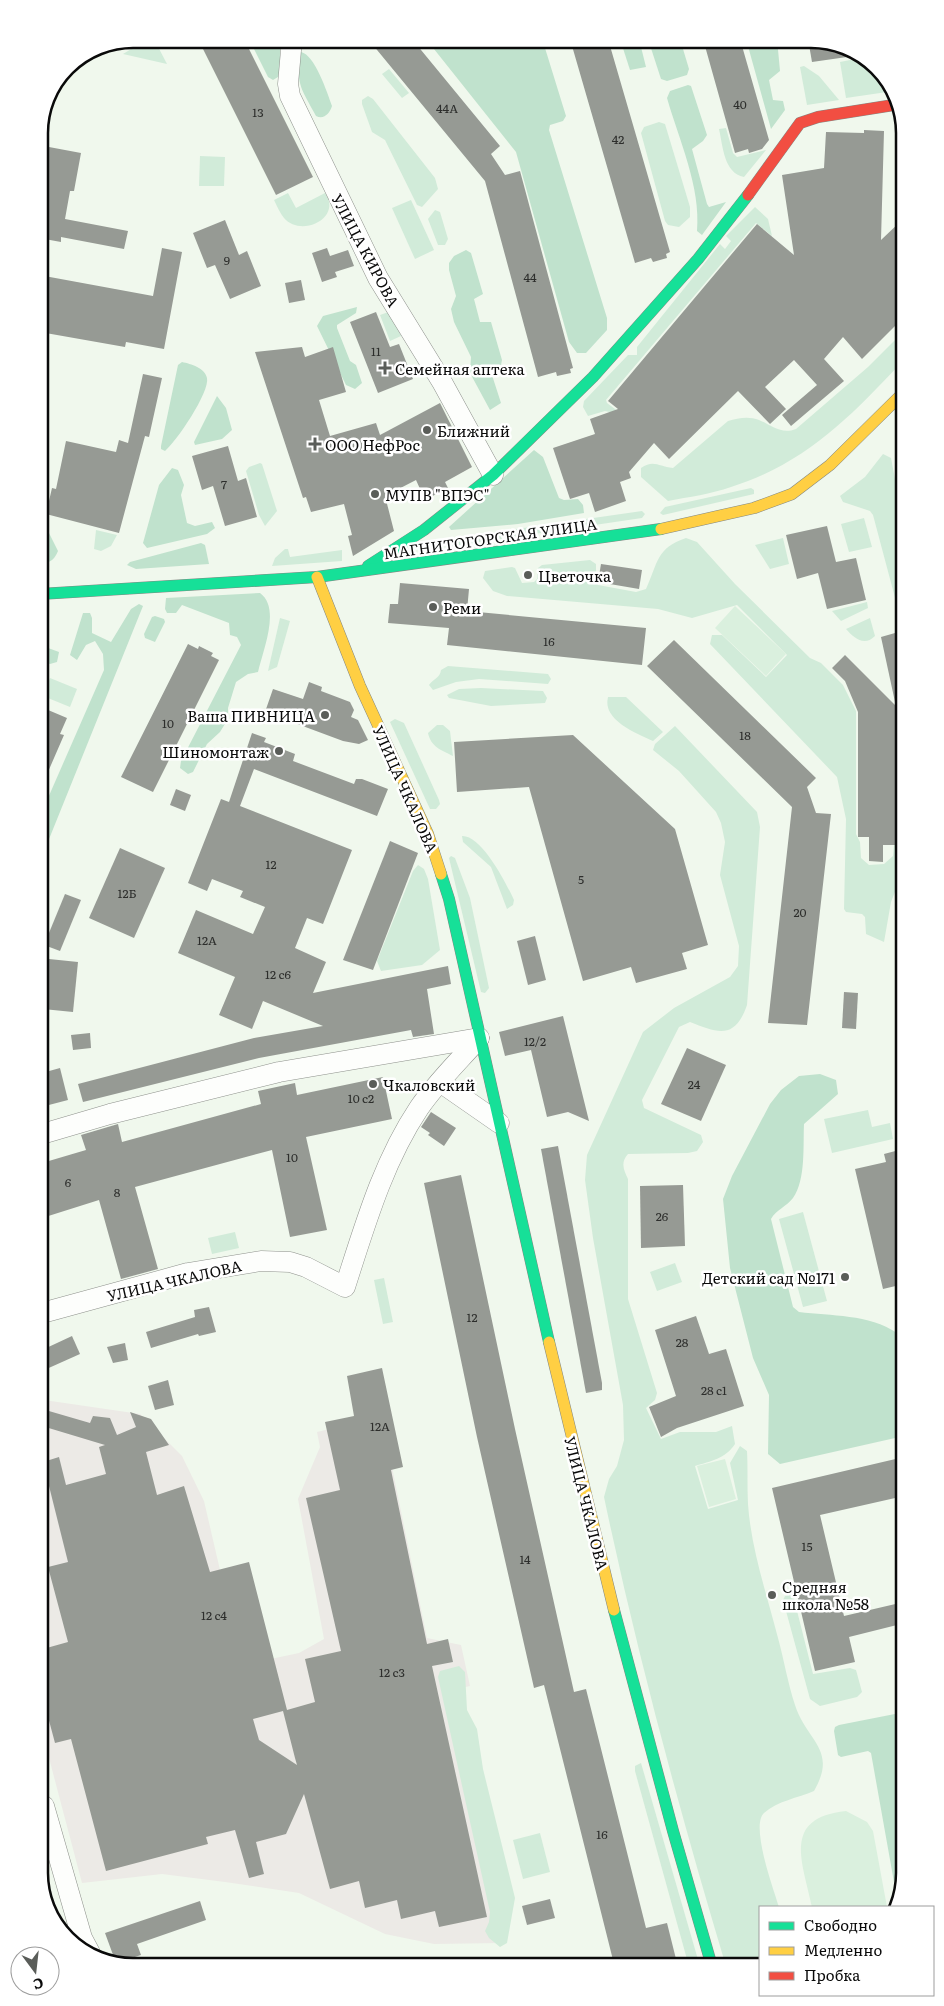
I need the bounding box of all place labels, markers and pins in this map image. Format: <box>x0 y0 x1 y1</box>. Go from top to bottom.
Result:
place label: Семейная аптека <box>395 357 526 380</box>
marker: Семейная аптека <box>379 362 391 374</box>
place label: Ближний <box>437 419 510 442</box>
marker: Ближний <box>421 424 433 436</box>
place label: ООО НефРос <box>325 433 420 456</box>
marker: ООО НефРос <box>309 438 321 450</box>
place label: МУПВ "ВПЭС" <box>385 483 489 506</box>
marker: МУПВ "ВПЭС" <box>369 488 381 500</box>
place label: Цветочка <box>538 564 612 587</box>
marker: Цветочка <box>522 569 534 581</box>
place label: Реми <box>443 596 481 619</box>
marker: Реми <box>427 601 439 613</box>
place label: Ваша ПИВНИЦА <box>187 704 315 727</box>
marker: Ваша ПИВНИЦА <box>319 709 331 721</box>
place label: Шиномонтаж <box>162 740 269 763</box>
marker: Шиномонтаж <box>273 745 285 757</box>
place label: Чкаловский <box>383 1073 475 1096</box>
marker: Чкаловский <box>367 1078 379 1090</box>
place label: Детский сад №171 <box>702 1266 835 1289</box>
marker: Детский сад №171 <box>839 1271 851 1283</box>
place label: Средняя школа №58 <box>782 1575 869 1615</box>
marker: Средняя школа №58 <box>766 1589 778 1601</box>

